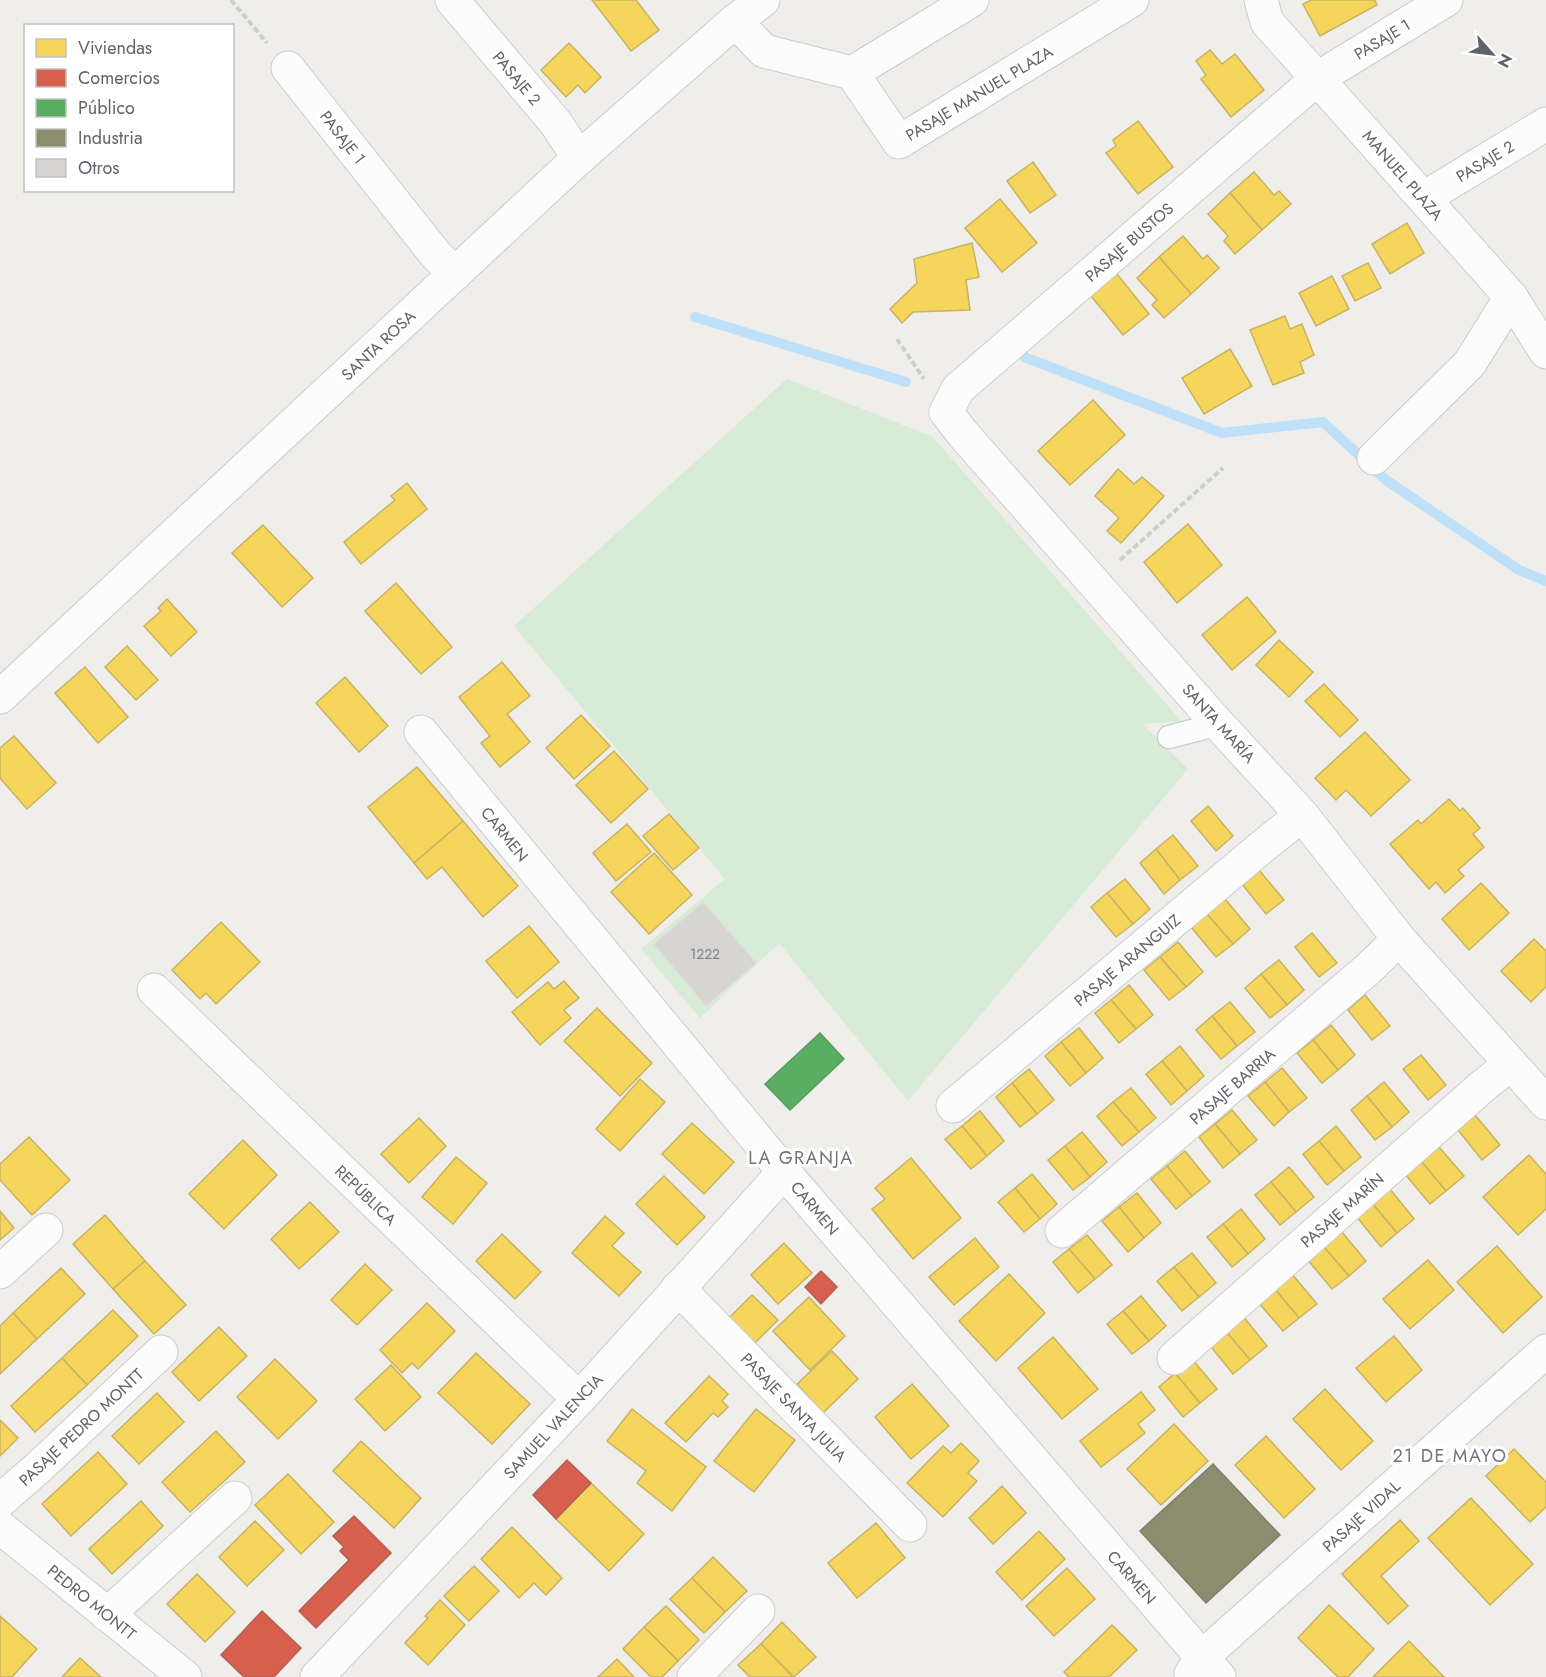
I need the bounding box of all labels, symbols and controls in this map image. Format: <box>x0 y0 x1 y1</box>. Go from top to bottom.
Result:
street label: PASAJE 1 <box>1350 14 1415 65</box>
legend <box>24 24 234 192</box>
north arrow <box>1462 24 1522 84</box>
text: Viviendas <box>78 35 152 61</box>
street label: PASAJE MANUEL PLAZA <box>901 40 1058 147</box>
street label: PASAJE 2 <box>487 46 546 110</box>
text: N <box>1492 50 1518 72</box>
text: Comercios <box>78 65 160 91</box>
text: Público <box>78 95 135 121</box>
street label: PASAJE 1 <box>314 106 371 169</box>
text: Industria <box>78 125 143 151</box>
street label: MANUEL PLAZA <box>1357 125 1449 226</box>
street label: PASAJE 2 <box>1452 135 1519 188</box>
text: Otros <box>78 155 120 181</box>
street label: PASAJE BUSTOS <box>1080 197 1179 287</box>
street label: SANTA ROSA <box>336 305 421 386</box>
street label: SANTA MARÍA <box>1177 679 1261 768</box>
street label: CARMEN <box>475 802 534 867</box>
street label: PASAJE ARANGUIZ <box>1069 909 1186 1012</box>
house number: 1222 <box>690 944 720 964</box>
street label: PASAJE BARRIA <box>1185 1042 1280 1130</box>
district label: LA GRANJA <box>748 1145 854 1171</box>
street label: REPÚBLICA <box>330 1160 402 1231</box>
street label: PASAJE MARÍN <box>1296 1168 1389 1253</box>
street label: CARMEN <box>785 1176 844 1240</box>
street label: PASAJE SANTA JULIA <box>736 1348 852 1467</box>
street label: PASAJE PEDRO MONTT <box>14 1363 149 1491</box>
street label: SAMUEL VALENCIA <box>498 1368 609 1484</box>
district label: 21 DE MAYO <box>1393 1443 1507 1469</box>
street label: PASAJE VIDAL <box>1317 1475 1406 1558</box>
street label: CARMEN <box>1102 1545 1161 1609</box>
street label: PEDRO MONTT <box>42 1559 141 1646</box>

